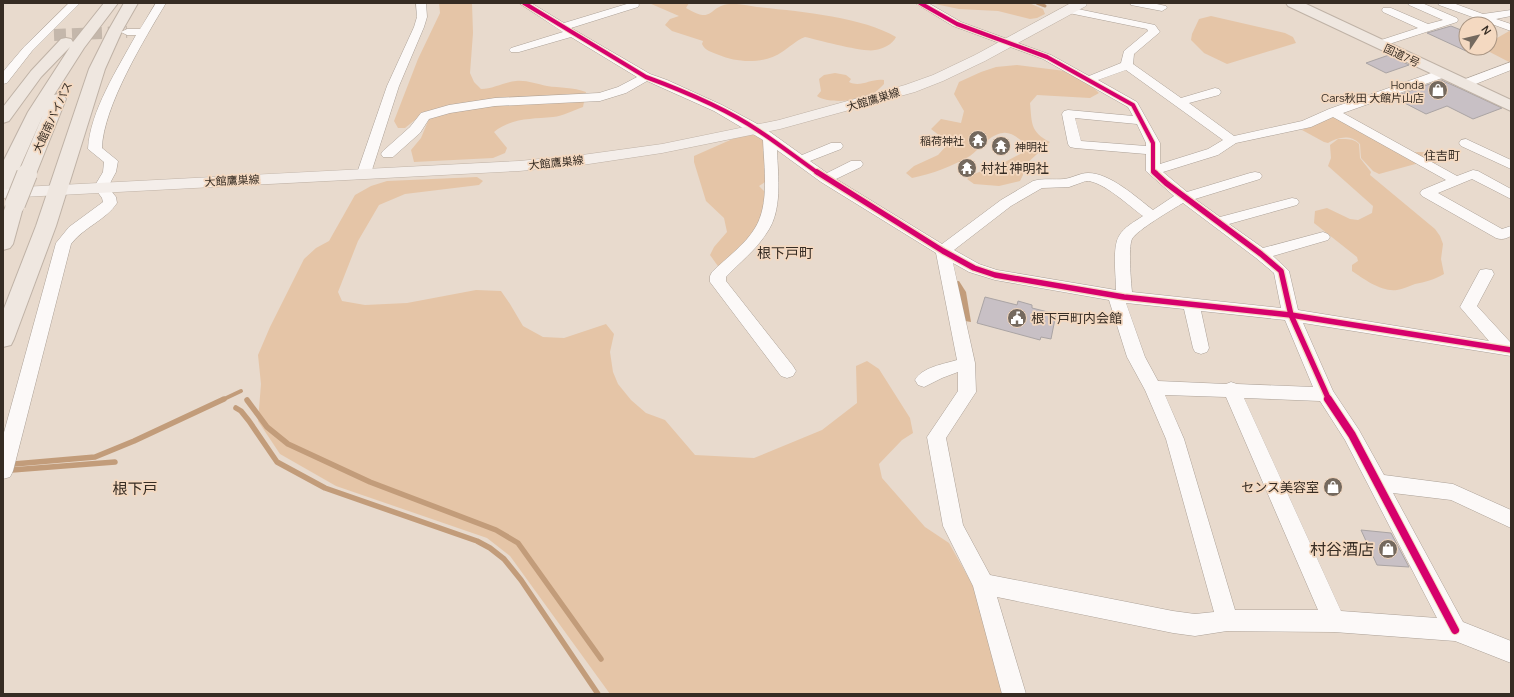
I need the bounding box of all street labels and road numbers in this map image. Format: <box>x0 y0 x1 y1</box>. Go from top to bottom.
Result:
street label: 国道7号 <box>1381 40 1423 70</box>
street label: 大館南バイパス <box>29 79 75 155</box>
street label: 大館鷹巣線 <box>845 84 901 114</box>
street label: 大館鷹巣線 <box>528 152 584 172</box>
street label: 大館鷹巣線 <box>204 171 260 189</box>

